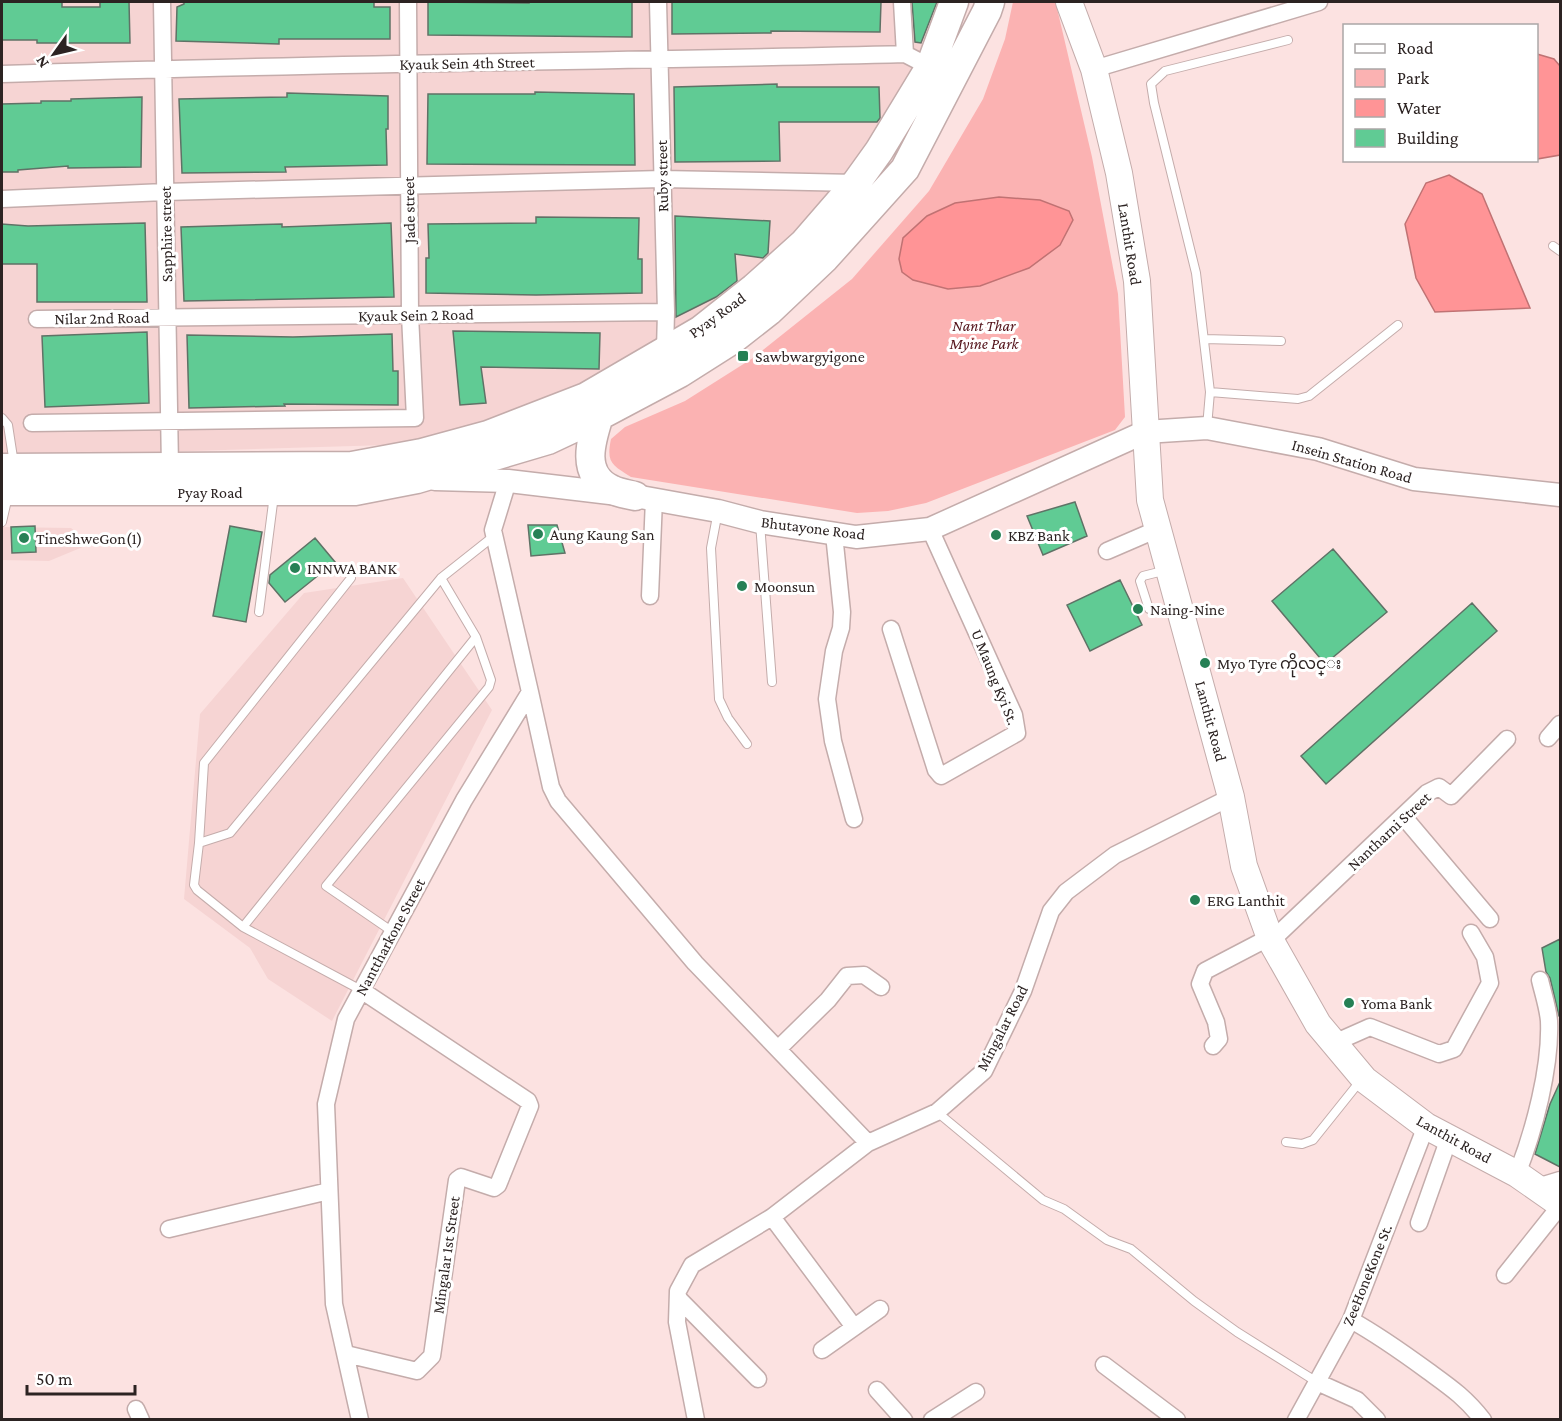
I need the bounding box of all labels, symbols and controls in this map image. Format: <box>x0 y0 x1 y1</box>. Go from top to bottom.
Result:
north arrow <box>24 24 84 84</box>
legend <box>1343 24 1538 162</box>
text: Road <box>1397 38 1434 58</box>
text: N <box>32 53 52 71</box>
street label: Kyauk Sein 4th Street <box>399 53 535 74</box>
text: Park <box>1397 68 1429 88</box>
text: Water <box>1397 98 1442 118</box>
text: Building <box>1397 128 1459 148</box>
street label: Ruby street <box>653 139 672 212</box>
street label: Jade street <box>400 176 419 246</box>
street label: Sapphire street <box>157 185 176 282</box>
street label: Lanthit Road <box>1115 202 1145 287</box>
street label: Pyay Road <box>686 289 750 342</box>
street label: Kyauk Sein 2 Road <box>358 305 475 326</box>
street label: Nilar 2nd Road <box>54 309 150 327</box>
park label: Nant Thar Myine Park <box>948 317 1020 353</box>
place label: Sawbwargyigone <box>755 348 865 366</box>
marker: Sawbwargyigone <box>736 349 750 363</box>
street label: Insein Station Road <box>1290 436 1415 486</box>
street label: Pyay Road <box>177 484 243 502</box>
street label: Bhutayone Road <box>760 513 867 544</box>
place label: Aung Kaung San <box>550 526 655 544</box>
marker: Aung Kaung San <box>531 527 545 541</box>
place label: KBZ Bank <box>1008 527 1070 544</box>
marker: KBZ Bank <box>989 528 1003 542</box>
place label: TineShweGon(1) <box>36 530 142 548</box>
marker: TineShweGon(1) <box>17 531 31 545</box>
place label: INNWA BANK <box>307 560 397 577</box>
marker: INNWA BANK <box>288 561 302 575</box>
place label: Moonsun <box>754 578 816 595</box>
marker: Moonsun <box>735 579 749 593</box>
place label: Naing-Nine <box>1150 601 1224 619</box>
marker: Naing-Nine <box>1131 602 1145 616</box>
street label: U Maung Kyi St. <box>967 627 1022 728</box>
place label: Myo Tyre ကိုလင္း <box>1217 653 1341 678</box>
marker: Myo Tyre ကိုလင္း <box>1198 656 1212 670</box>
street label: Lanthit Road <box>1192 679 1230 764</box>
street label: Nantharni Street <box>1344 788 1434 874</box>
street label: Nanttharkone Street <box>352 875 428 998</box>
place label: ERG Lanthit <box>1207 892 1286 909</box>
marker: ERG Lanthit <box>1188 893 1202 907</box>
street label: Mingalar Road <box>973 982 1032 1074</box>
place label: Yoma Bank <box>1361 995 1432 1012</box>
marker: Yoma Bank <box>1342 996 1356 1010</box>
street label: Lanthit Road <box>1414 1111 1495 1167</box>
street label: Mingalar 1st Street <box>429 1194 464 1315</box>
street label: ZeeHoneKone St. <box>1339 1222 1395 1328</box>
scale bar <box>27 1358 135 1396</box>
text: 50 m <box>36 1369 73 1389</box>

